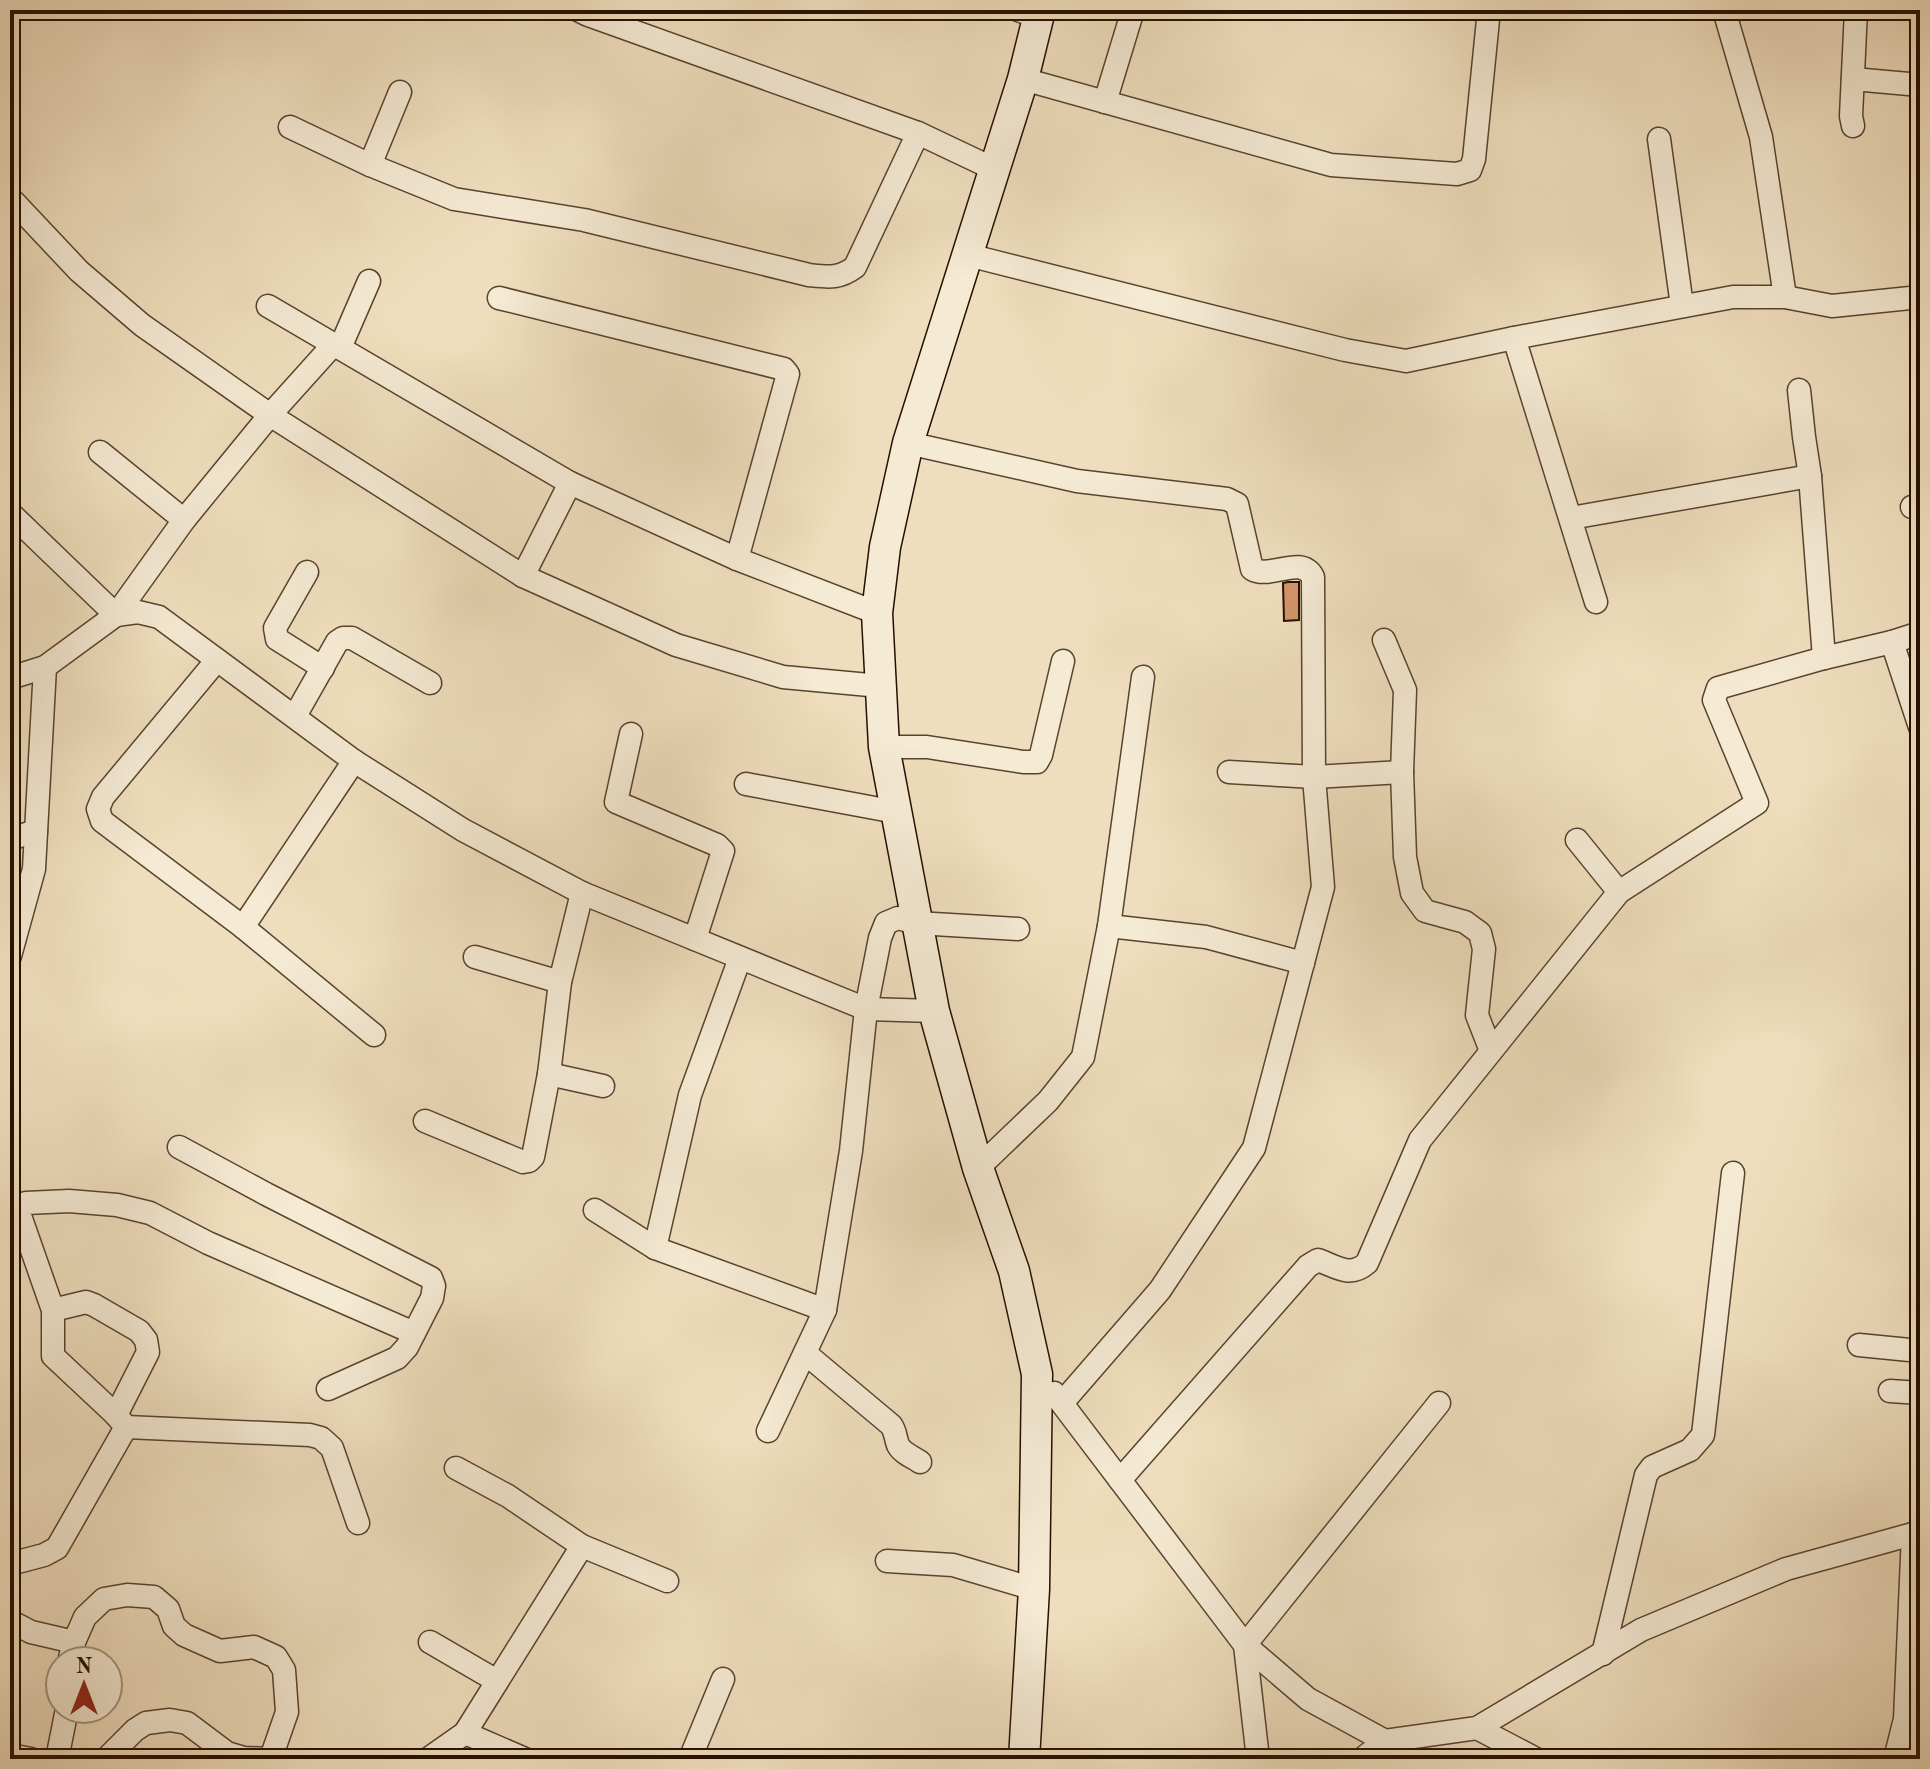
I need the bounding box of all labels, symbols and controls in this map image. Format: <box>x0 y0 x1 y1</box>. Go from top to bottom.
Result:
north arrow <box>44 1645 124 1725</box>
text: N <box>76 1656 93 1678</box>

